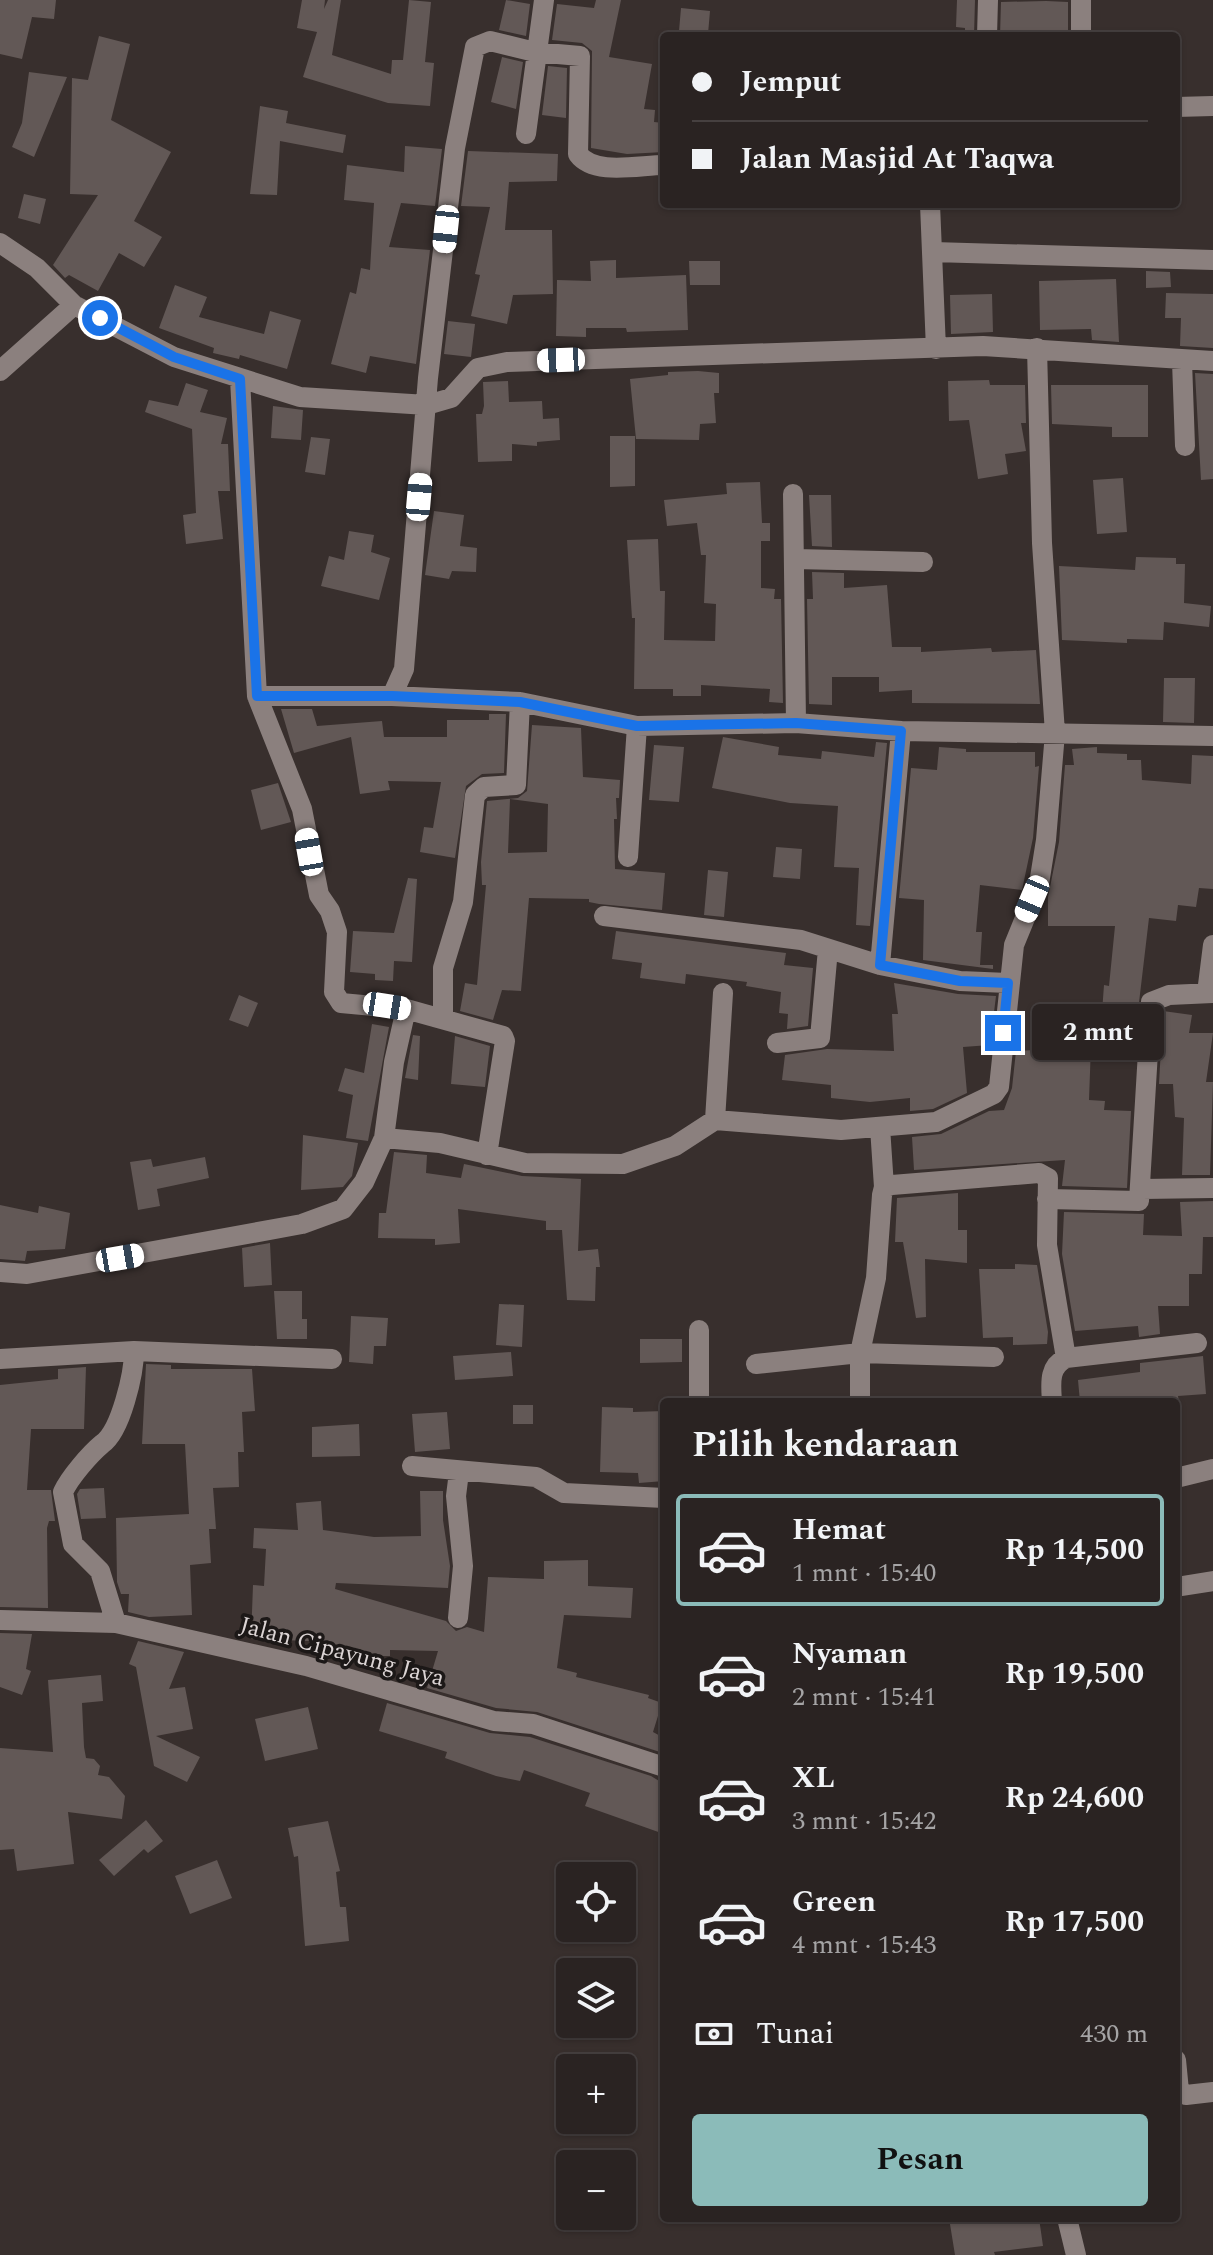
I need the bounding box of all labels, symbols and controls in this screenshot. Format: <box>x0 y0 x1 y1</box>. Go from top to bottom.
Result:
text: Jemput <box>740 59 841 105</box>
text: Jalan Masjid At Taqwa <box>740 136 1054 182</box>
car <box>432 204 460 254</box>
route start <box>82 300 118 336</box>
car <box>537 347 585 373</box>
car <box>405 472 433 522</box>
car <box>293 826 325 878</box>
car <box>1012 872 1052 926</box>
car <box>361 990 413 1022</box>
callout: 2 mnt <box>1031 1005 1163 1061</box>
text: 2 mnt <box>1063 1012 1133 1052</box>
route end <box>985 1015 1021 1051</box>
car <box>94 1242 146 1274</box>
text: Pilih kendaraan <box>692 1418 959 1473</box>
text: Hemat <box>792 1507 886 1553</box>
icon: car <box>696 1514 768 1586</box>
text: Rp 14,500 <box>1005 1527 1144 1573</box>
text: 1 mnt · 15:40 <box>792 1553 936 1593</box>
street label: Jalan Cipayung Jaya <box>236 1607 449 1697</box>
text: Nyaman <box>792 1631 907 1677</box>
icon: car <box>696 1638 768 1710</box>
text: Rp 19,500 <box>1005 1651 1144 1697</box>
text: 2 mnt · 15:41 <box>792 1677 936 1717</box>
text: XL <box>792 1755 835 1801</box>
icon: car <box>696 1762 768 1834</box>
text: Rp 24,600 <box>1005 1775 1144 1821</box>
text: 3 mnt · 15:42 <box>792 1801 936 1841</box>
map controls <box>556 1862 636 2230</box>
button: locate <box>556 1862 636 1942</box>
text: Green <box>792 1879 876 1925</box>
icon: car <box>696 1886 768 1958</box>
text: Rp 17,500 <box>1005 1899 1144 1945</box>
text: 4 mnt · 15:43 <box>792 1925 936 1965</box>
button: layers <box>556 1958 636 2038</box>
text: Tunai <box>756 2011 834 2057</box>
icon: cash <box>692 2012 736 2056</box>
text: 430 m <box>1080 2014 1148 2054</box>
button: + <box>556 2054 636 2134</box>
button: Pesan <box>692 2114 1148 2206</box>
button: − <box>556 2150 636 2230</box>

